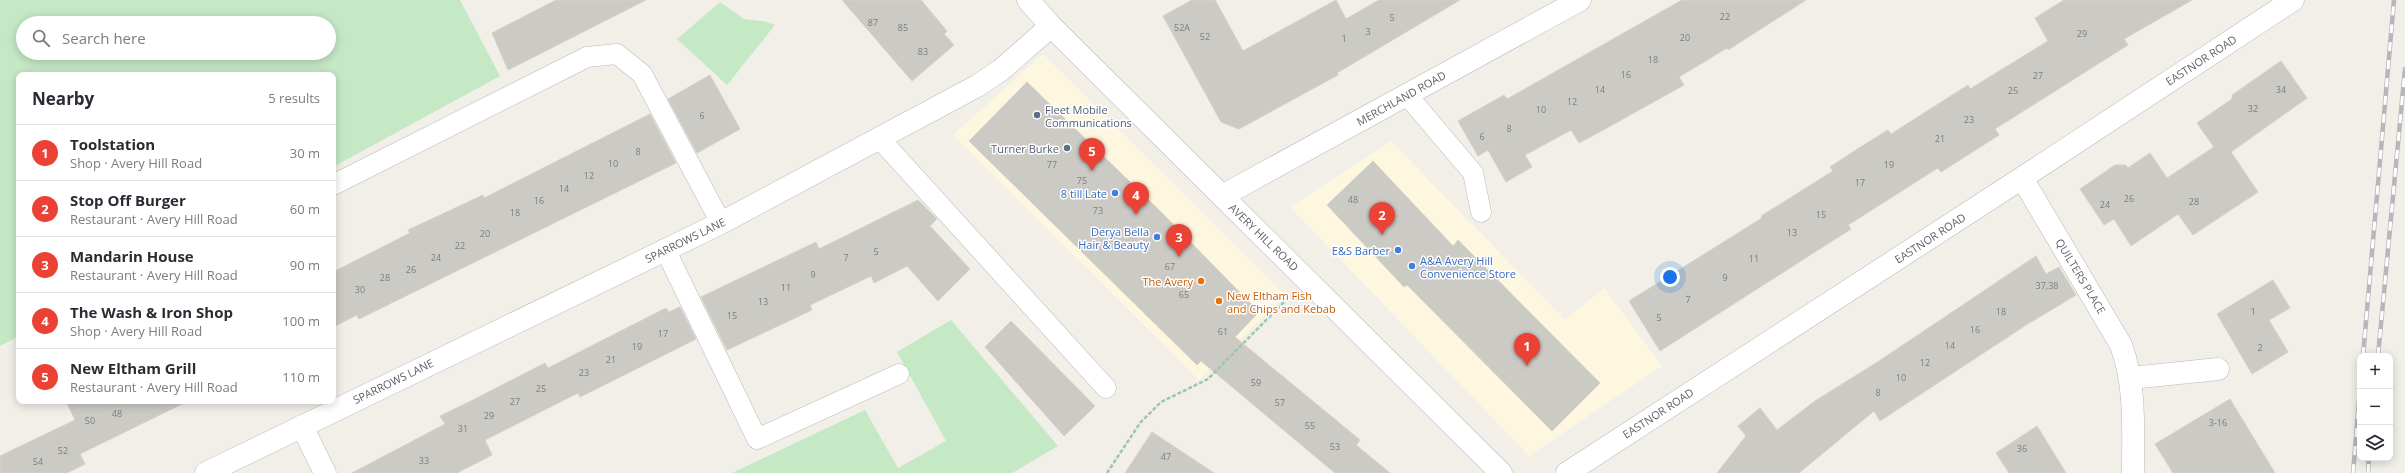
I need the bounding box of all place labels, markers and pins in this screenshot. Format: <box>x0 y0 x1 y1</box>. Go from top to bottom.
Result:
place label: Fleet Mobile Communications <box>1045 102 1132 130</box>
marker: Fleet Mobile Communications <box>1032 110 1042 120</box>
pin: 5 <box>1079 138 1105 171</box>
place label: Turner Burke <box>991 141 1059 156</box>
marker: Turner Burke <box>1062 143 1072 153</box>
pin: 4 <box>1123 182 1149 215</box>
place label: 8 till Late <box>1061 186 1107 201</box>
marker: 8 till Late <box>1110 188 1120 198</box>
pin: 2 <box>1369 202 1395 235</box>
place label: Derya Bella Hair & Beauty <box>1078 224 1149 252</box>
pin: 3 <box>1166 224 1192 257</box>
marker: Derya Bella Hair & Beauty <box>1152 232 1162 242</box>
place label: E&S Barber <box>1332 243 1390 258</box>
marker: E&S Barber <box>1393 245 1403 255</box>
place label: A&A Avery Hill Convenience Store <box>1420 253 1516 281</box>
marker: A&A Avery Hill Convenience Store <box>1407 261 1417 271</box>
place label: The Avery <box>1143 274 1193 289</box>
marker: The Avery <box>1196 276 1206 286</box>
place label: New Eltham Fish and Chips and Kebab <box>1227 288 1336 316</box>
marker: New Eltham Fish and Chips and Kebab <box>1214 296 1224 306</box>
pin: 1 <box>1514 333 1540 366</box>

